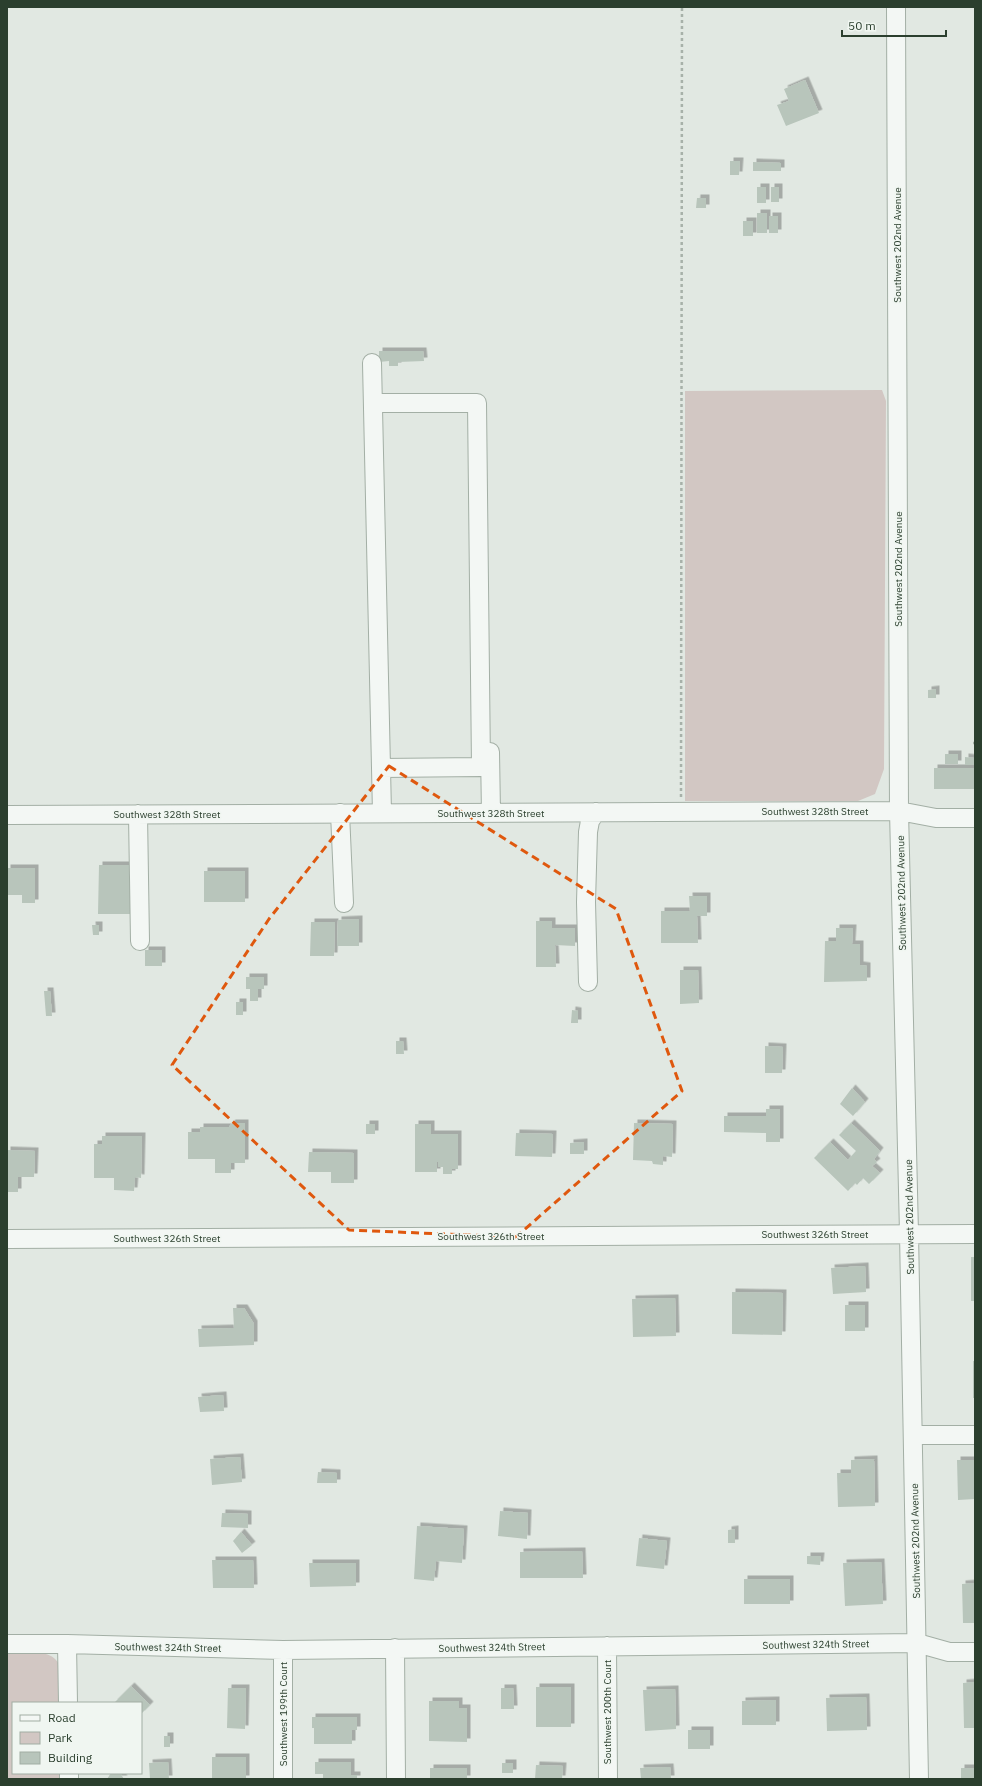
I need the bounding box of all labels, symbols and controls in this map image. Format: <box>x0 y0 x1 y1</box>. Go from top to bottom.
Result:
scale bar <box>842 12 946 38</box>
text: 50 m <box>848 18 876 33</box>
street label: Southwest 202nd Avenue <box>891 187 904 303</box>
street label: Southwest 202nd Avenue <box>892 511 905 627</box>
street label: Southwest 328th Street <box>762 805 869 818</box>
street label: Southwest 328th Street <box>438 807 545 820</box>
street label: Southwest 328th Street <box>114 808 221 821</box>
street label: Southwest 202nd Avenue <box>894 835 909 951</box>
street label: Southwest 202nd Avenue <box>902 1159 917 1275</box>
street label: Southwest 326th Street <box>762 1228 869 1241</box>
street label: Southwest 326th Street <box>438 1230 545 1243</box>
street label: Southwest 326th Street <box>114 1232 221 1245</box>
street label: Southwest 202nd Avenue <box>908 1483 923 1599</box>
street label: Southwest 324th Street <box>762 1637 870 1652</box>
street label: Southwest 324th Street <box>114 1640 222 1655</box>
street label: Southwest 324th Street <box>438 1640 546 1655</box>
street label: Southwest 200th Court <box>601 1659 614 1764</box>
street label: Southwest 199th Court <box>277 1661 290 1766</box>
legend <box>12 1702 142 1774</box>
text: Road <box>48 1710 76 1725</box>
text: Park <box>48 1730 73 1745</box>
text: Building <box>48 1750 93 1765</box>

